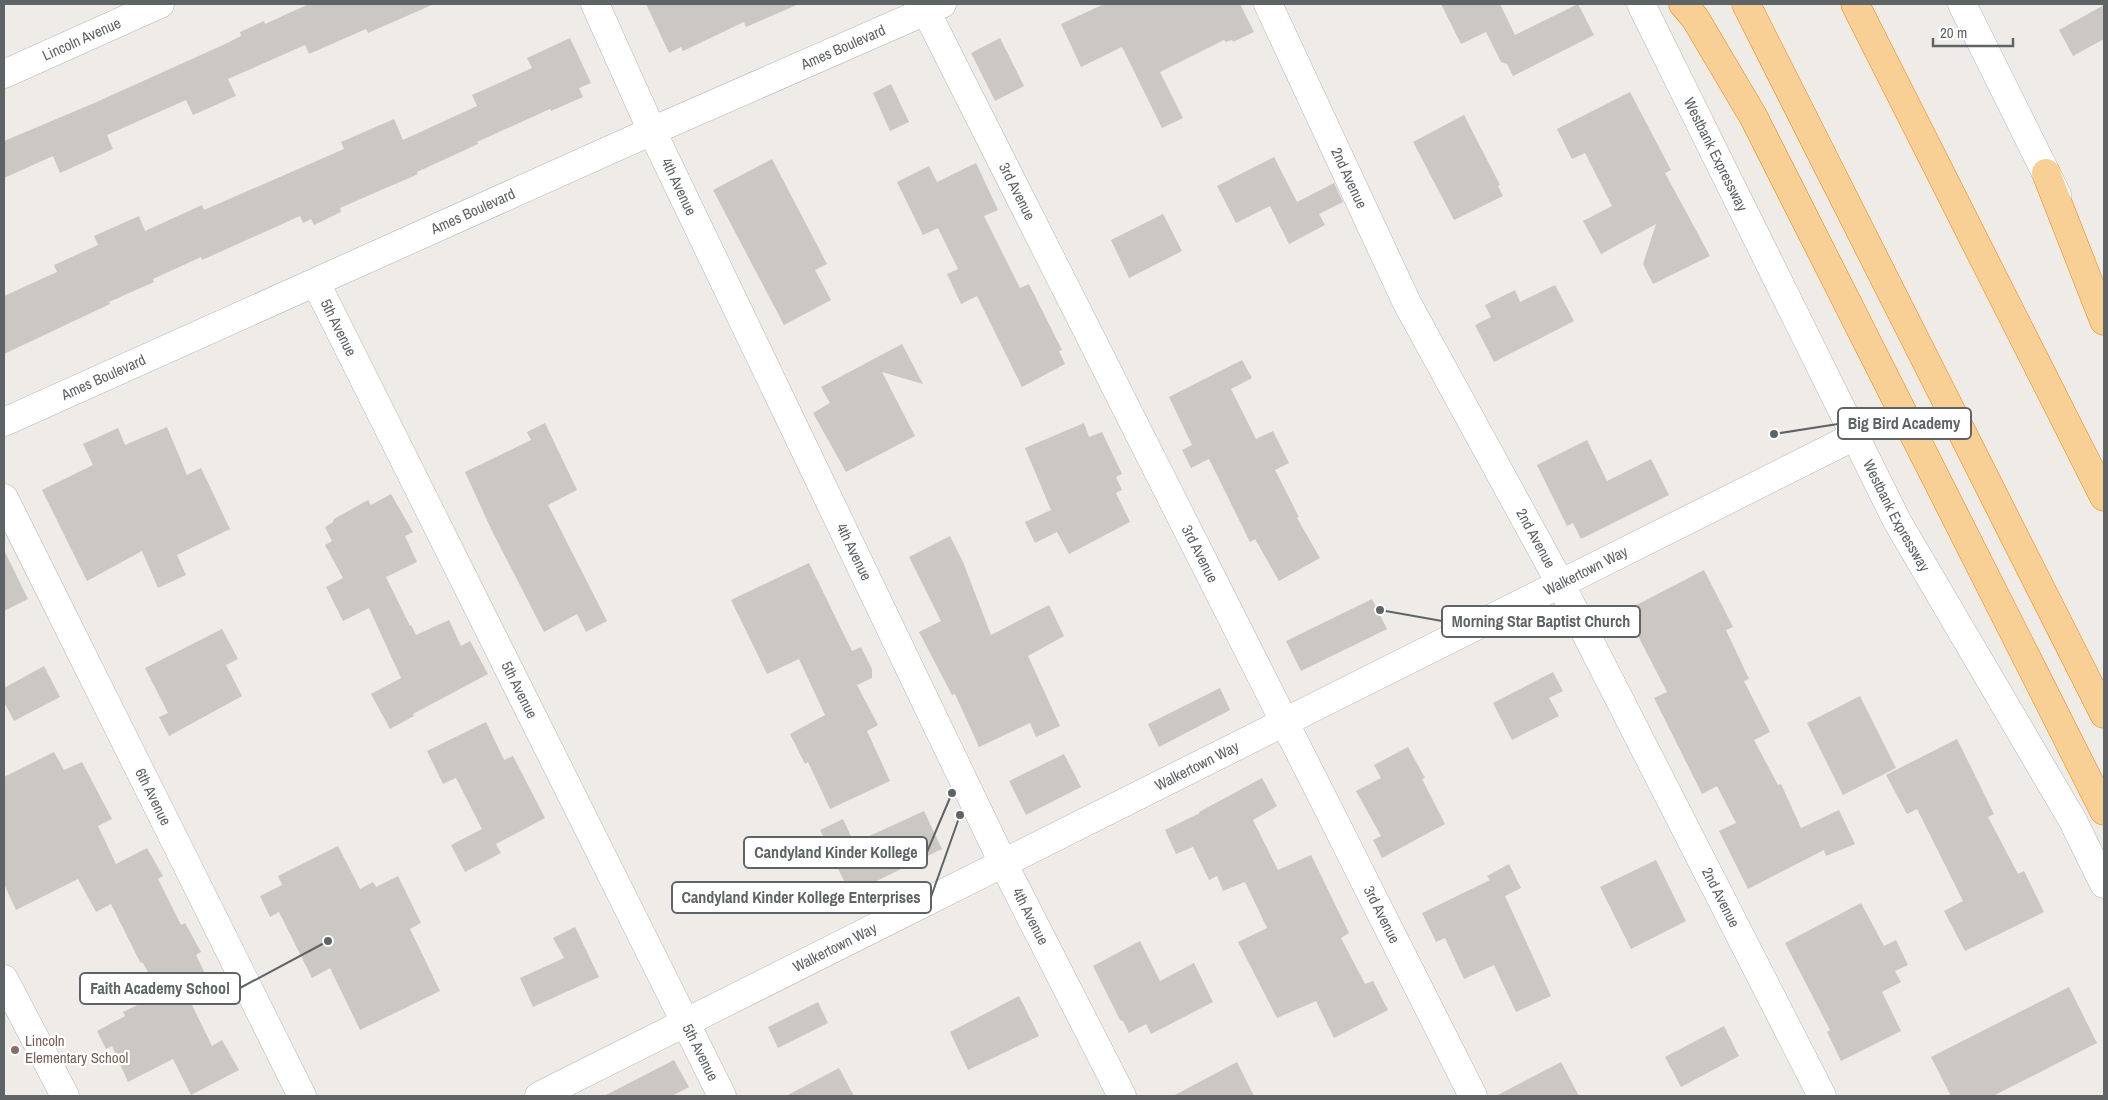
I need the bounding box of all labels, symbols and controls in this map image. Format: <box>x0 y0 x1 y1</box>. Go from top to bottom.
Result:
street label: Lincoln Avenue <box>39 12 124 66</box>
scale bar <box>1933 15 2013 47</box>
street label: Ames Boulevard <box>796 19 889 75</box>
text: 20 m <box>1940 22 1967 43</box>
street label: Westbank Expressway <box>1679 94 1753 215</box>
street label: 2nd Avenue <box>1326 144 1373 212</box>
street label: 4th Avenue <box>656 154 702 219</box>
street label: 3rd Avenue <box>994 159 1041 224</box>
street label: Ames Boulevard <box>426 183 518 239</box>
street label: 5th Avenue <box>316 295 362 360</box>
street label: Ames Boulevard <box>57 349 149 405</box>
callout: Big Bird Academy <box>1838 408 1971 439</box>
text: Big Bird Academy <box>1848 412 1961 434</box>
street label: Westbank Expressway <box>1858 456 1936 576</box>
street label: 2nd Avenue <box>1511 505 1561 572</box>
street label: 4th Avenue <box>832 519 877 584</box>
street label: 3rd Avenue <box>1177 521 1224 586</box>
street label: Walkertown Way <box>1540 540 1632 600</box>
callout: Morning Star Baptist Church <box>1442 606 1640 637</box>
text: Morning Star Baptist Church <box>1452 610 1630 632</box>
street label: 5th Avenue <box>497 658 543 722</box>
street label: Walkertown Way <box>1151 735 1243 795</box>
street label: 6th Avenue <box>130 765 177 829</box>
callout: Candyland Kinder Kollege <box>744 837 927 868</box>
text: Candyland Kinder Kollege <box>754 841 918 863</box>
street label: 2nd Avenue <box>1697 864 1745 931</box>
callout: Candyland Kinder Kollege Enterprises <box>672 882 931 913</box>
street label: 3rd Avenue <box>1359 882 1405 947</box>
street label: 4th Avenue <box>1007 884 1054 948</box>
text: Candyland Kinder Kollege Enterprises <box>681 886 921 908</box>
street label: Walkertown Way <box>789 917 881 977</box>
callout: Faith Academy School <box>80 973 240 1004</box>
text: Faith Academy School <box>90 977 230 999</box>
street label: 5th Avenue <box>678 1020 724 1084</box>
place label: Lincoln Elementary School <box>25 1030 128 1068</box>
marker: Lincoln Elementary School <box>9 1044 21 1056</box>

